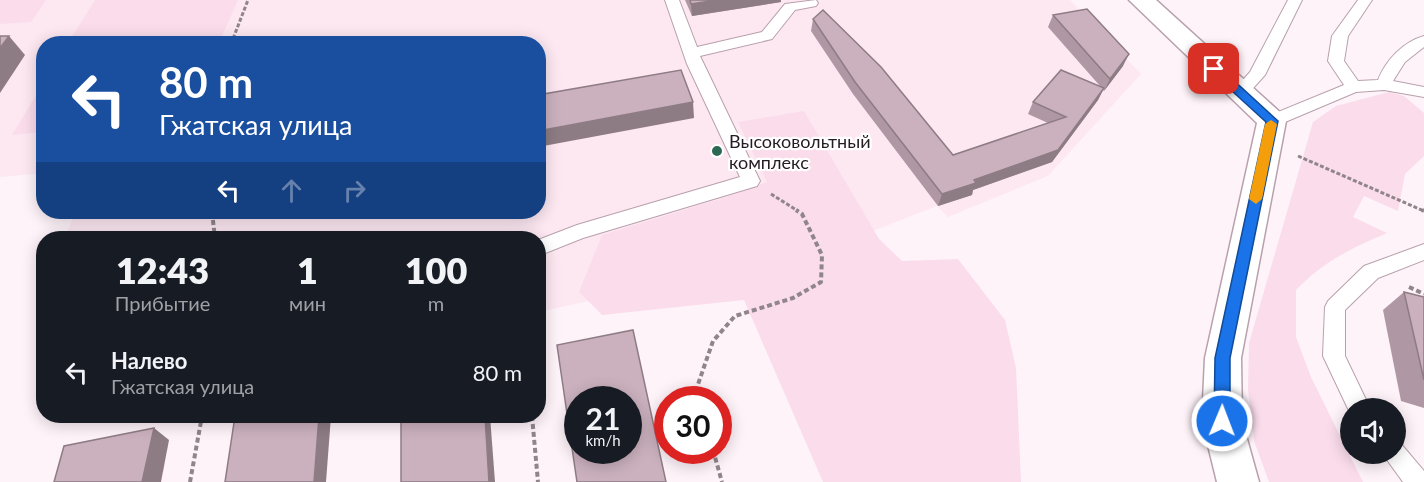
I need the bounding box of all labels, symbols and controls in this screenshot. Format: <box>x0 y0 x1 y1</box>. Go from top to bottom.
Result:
pin <box>1188 43 1239 94</box>
icon: arrive <box>1197 52 1230 85</box>
text: 80 m <box>159 57 253 107</box>
icon: left <box>60 60 138 138</box>
text: Гжатская улица <box>159 108 352 141</box>
place label: Высоковольтный комплекc <box>729 130 871 173</box>
marker: Высоковольтный комплекc <box>710 144 724 158</box>
icon: left <box>212 174 245 207</box>
icon: ahead <box>275 174 308 207</box>
icon: right <box>338 174 371 207</box>
text: 12:43 <box>116 248 209 292</box>
text: 1 <box>297 248 318 292</box>
text: 100 <box>405 248 467 292</box>
text: Прибытие <box>115 291 210 315</box>
text: мин <box>289 291 326 315</box>
text: m <box>428 291 444 315</box>
text: Налево <box>111 347 187 374</box>
icon: left <box>60 356 93 389</box>
text: 80 m <box>473 359 522 386</box>
text: Гжатская улица <box>111 374 254 398</box>
speed limit sign: 30 <box>654 386 732 464</box>
position arrow <box>1190 389 1254 453</box>
map controls <box>1340 398 1406 464</box>
button: sound <box>1340 398 1406 464</box>
text: 21 <box>586 400 620 436</box>
text: km/h <box>585 431 621 449</box>

